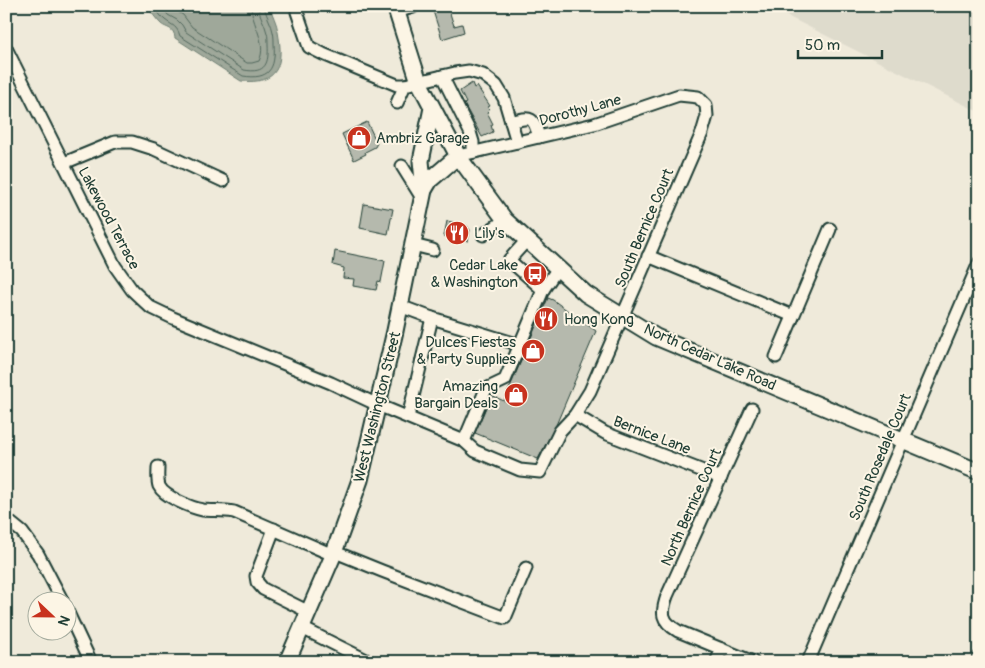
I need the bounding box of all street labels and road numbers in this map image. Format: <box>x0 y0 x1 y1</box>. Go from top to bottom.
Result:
street label: Dorothy Lane <box>537 90 624 131</box>
street label: Lakewood Terrace <box>74 164 144 273</box>
street label: South Bernice Court <box>611 165 679 291</box>
street label: North Cedar Lake Road <box>641 320 779 395</box>
street label: West Washington Street <box>350 329 406 485</box>
street label: South Rosedale Court <box>845 390 916 524</box>
street label: Bernice Lane <box>610 412 694 459</box>
street label: North Bernice Court <box>657 445 726 569</box>

